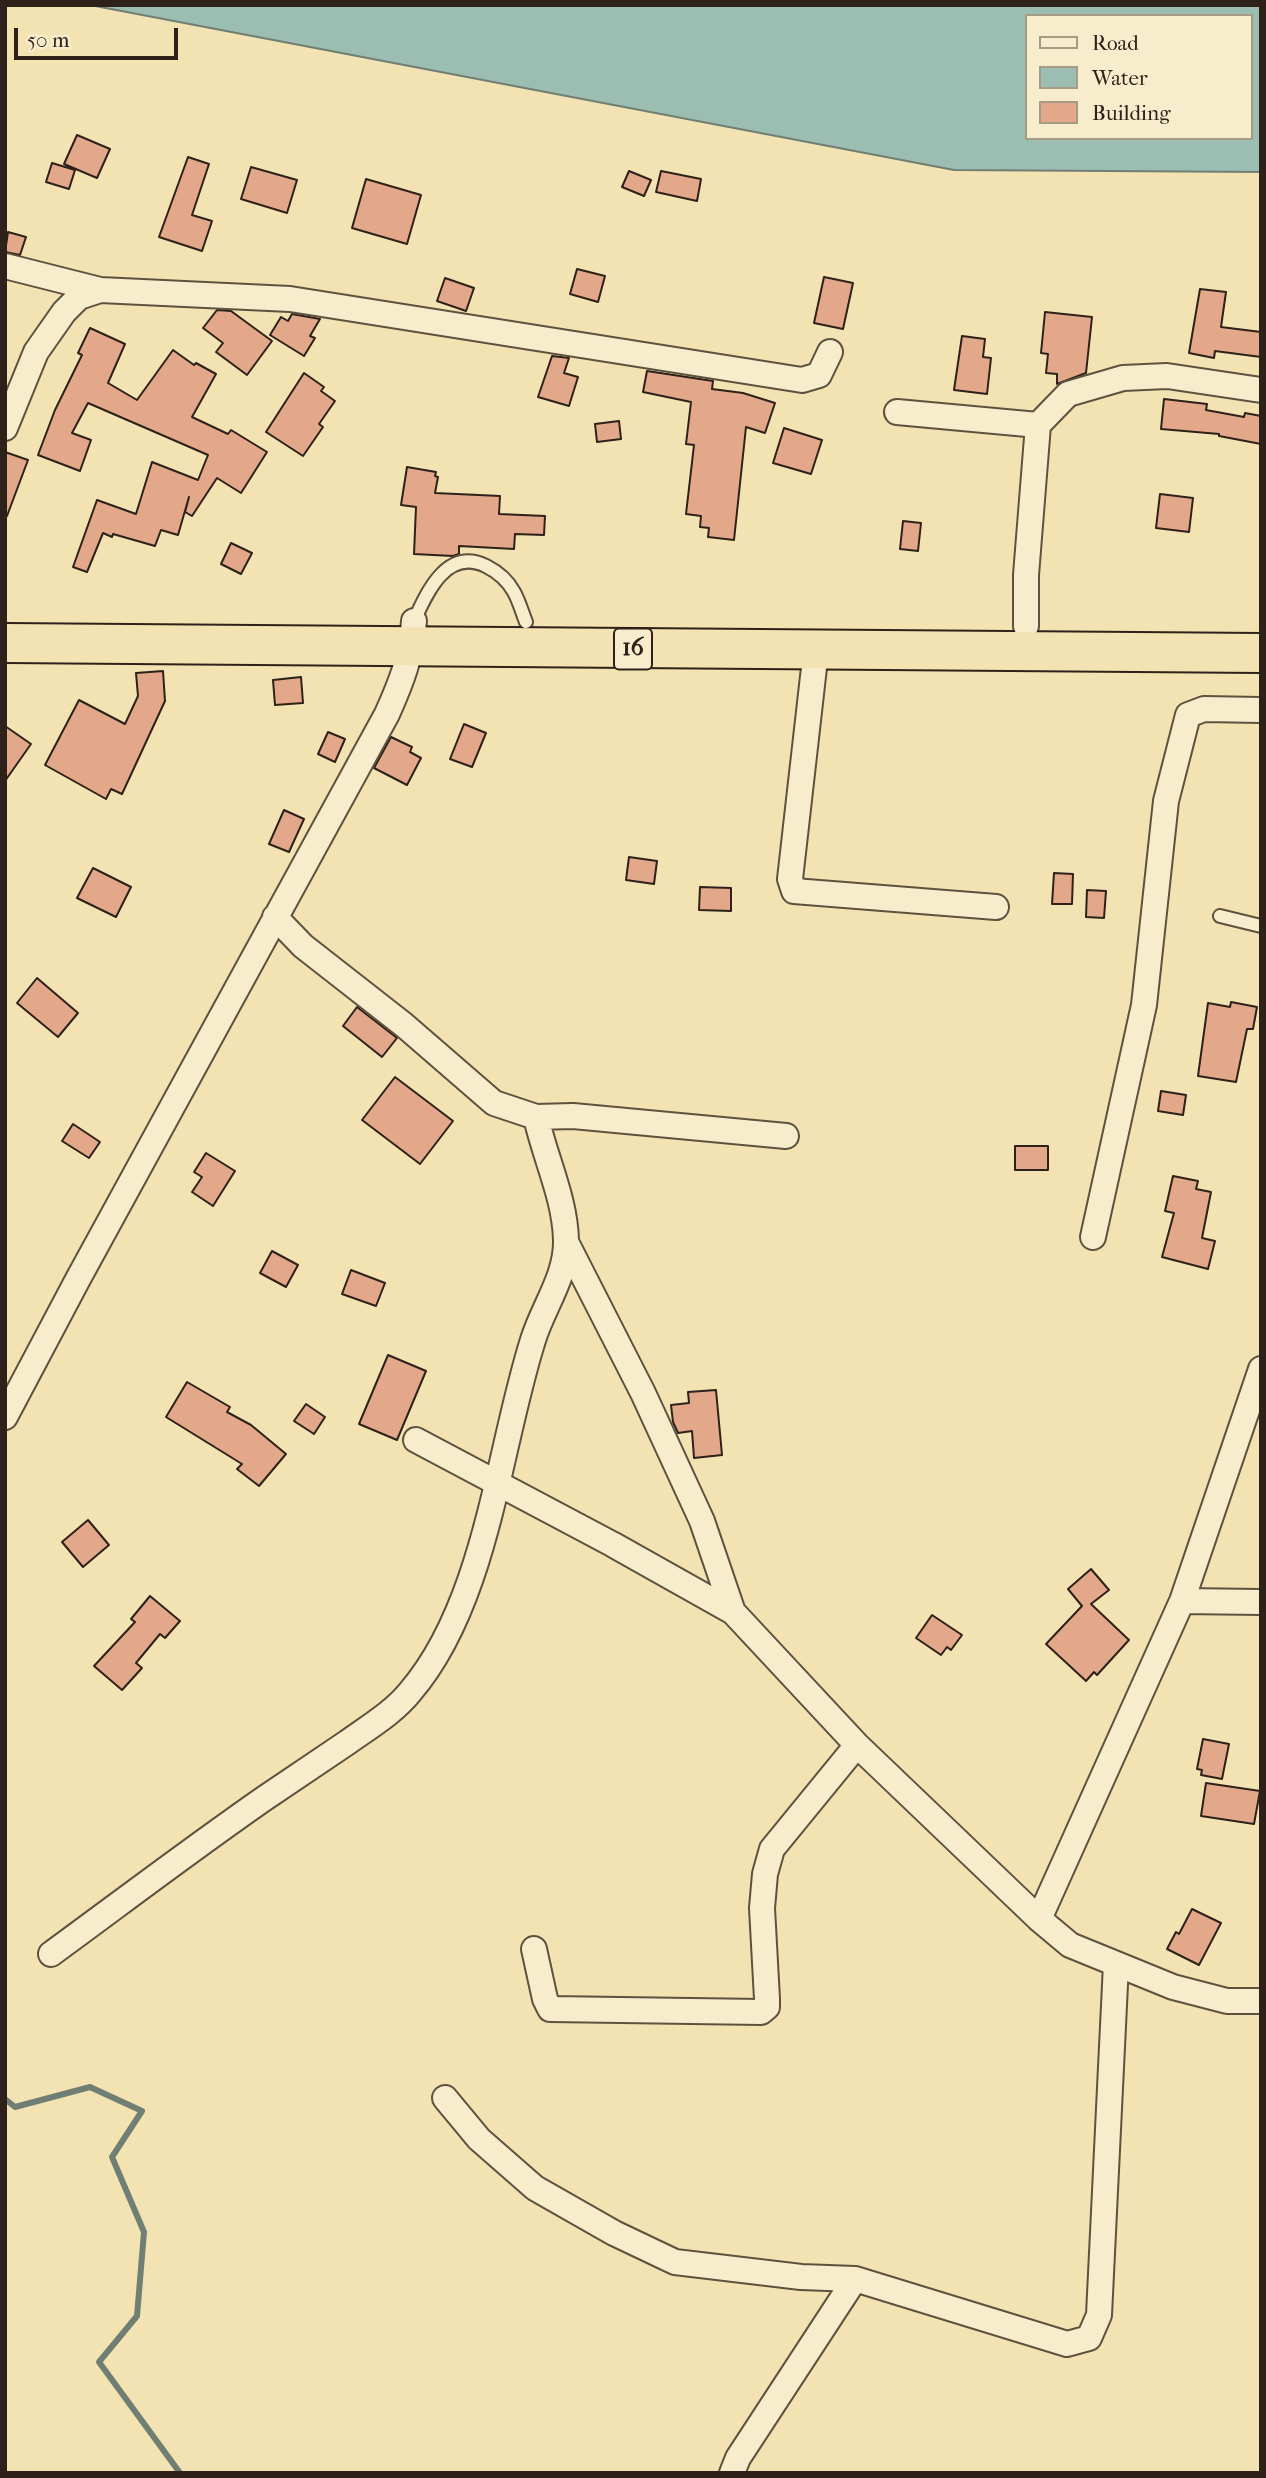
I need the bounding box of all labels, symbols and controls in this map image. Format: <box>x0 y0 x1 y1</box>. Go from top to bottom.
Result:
scale bar <box>18 14 182 58</box>
legend <box>1024 14 1252 140</box>
text: 50 m <box>27 28 70 52</box>
text: Road <box>1092 31 1139 55</box>
text: Water <box>1092 66 1148 90</box>
text: Building <box>1092 101 1170 125</box>
road number: 16 <box>614 628 652 670</box>

